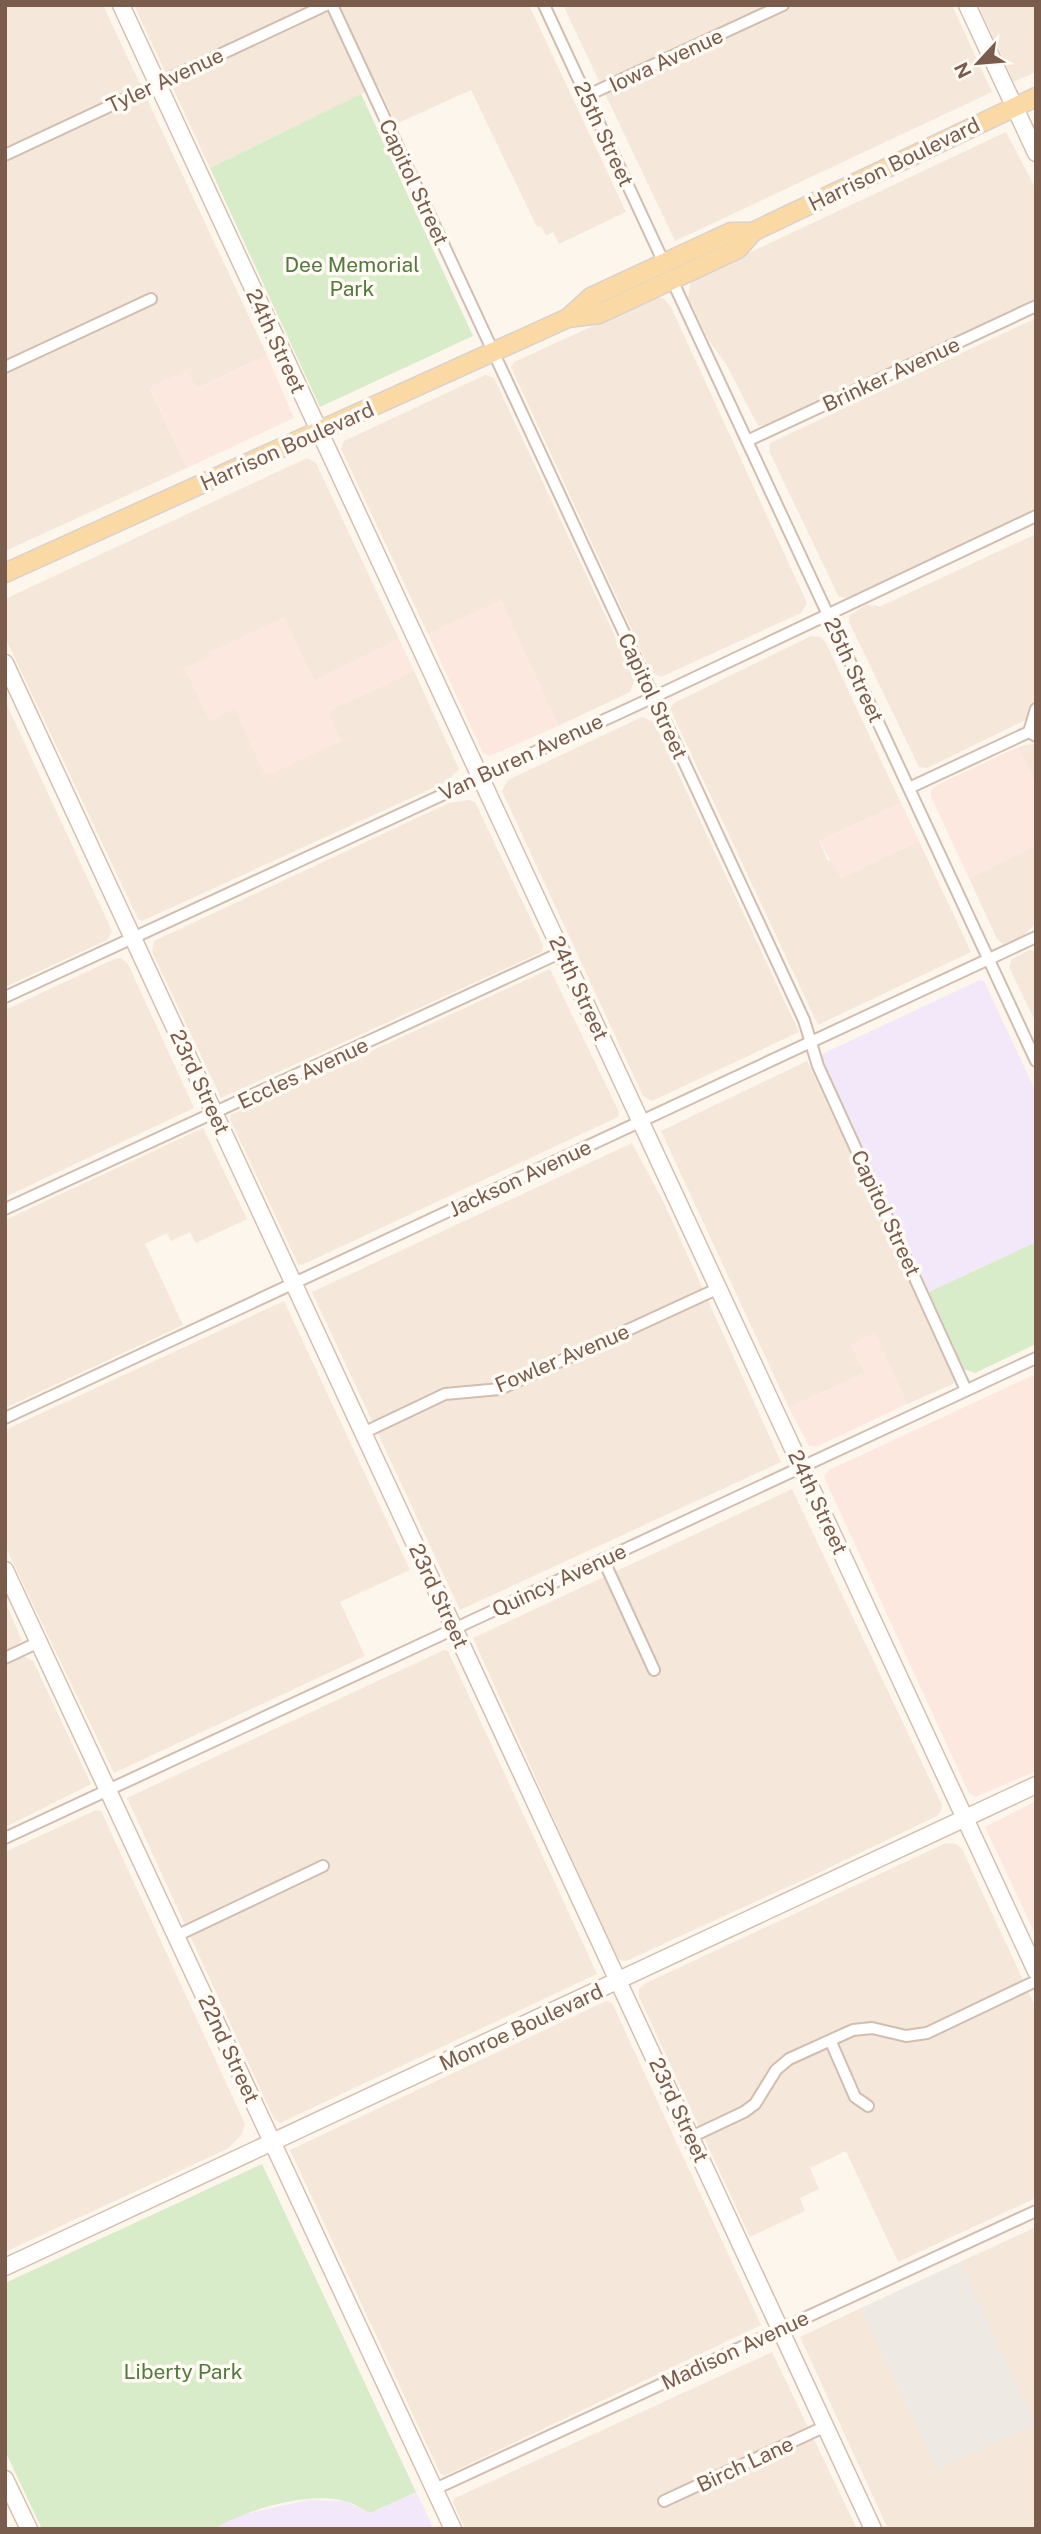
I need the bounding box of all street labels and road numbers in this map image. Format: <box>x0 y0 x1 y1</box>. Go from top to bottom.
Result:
street label: Iowa Avenue <box>605 23 727 97</box>
street label: Tyler Avenue <box>103 42 227 118</box>
street label: 25th Street <box>569 78 639 190</box>
street label: Harrison Boulevard <box>804 112 984 216</box>
street label: Capitol Street <box>374 115 454 249</box>
street label: 24th Street <box>241 285 311 397</box>
street label: Brinker Avenue <box>818 331 964 417</box>
street label: Harrison Boulevard <box>196 396 378 496</box>
street label: 25th Street <box>819 614 889 726</box>
street label: Capitol Street <box>613 629 693 763</box>
street label: Van Buren Avenue <box>435 708 607 806</box>
street label: 24th Street <box>544 932 614 1044</box>
street label: 23rd Street <box>165 1026 235 1138</box>
street label: Eccles Avenue <box>234 1032 372 1114</box>
street label: Jackson Avenue <box>445 1134 595 1222</box>
street label: Capitol Street <box>846 1146 926 1280</box>
street label: Fowler Avenue <box>491 1318 633 1398</box>
street label: 24th Street <box>783 1446 853 1558</box>
street label: Quincy Avenue <box>488 1538 630 1622</box>
street label: 23rd Street <box>404 1540 474 1652</box>
street label: Monroe Boulevard <box>435 1978 607 2076</box>
street label: 22nd Street <box>193 1991 265 2107</box>
street label: 23rd Street <box>644 2054 714 2166</box>
street label: Madison Avenue <box>657 2305 813 2395</box>
street label: Birch Lane <box>693 2431 797 2497</box>

